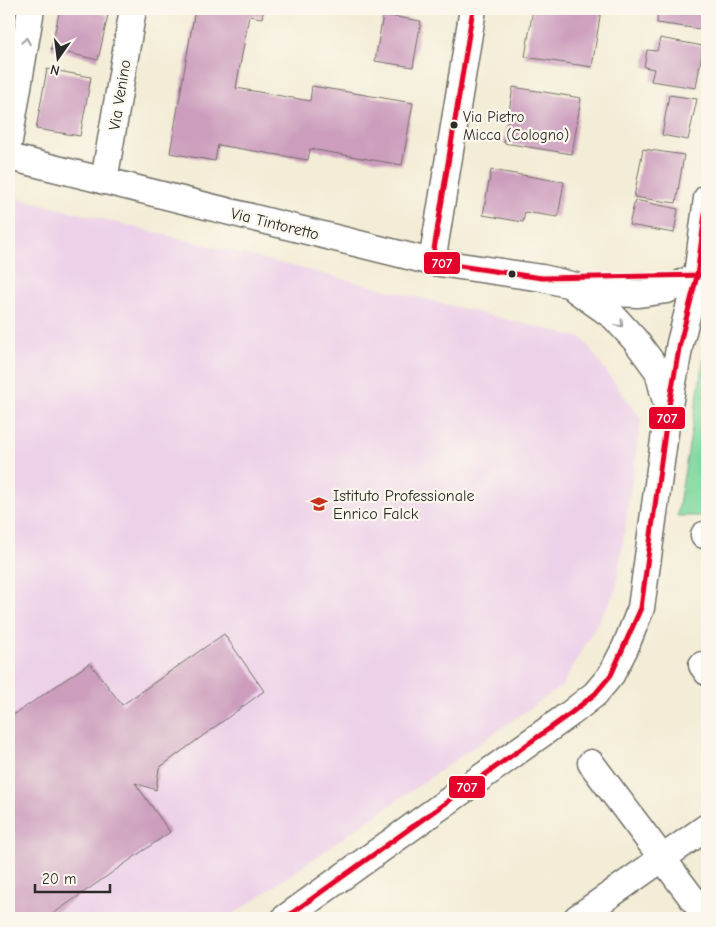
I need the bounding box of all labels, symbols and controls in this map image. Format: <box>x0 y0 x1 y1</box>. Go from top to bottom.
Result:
north arrow <box>32 32 82 82</box>
one-way arrow <box>20 37 30 45</box>
street label: Via Venino <box>106 59 134 132</box>
text: N <box>48 61 61 79</box>
place label: Via Pietro Micca (Cologno) <box>463 108 569 144</box>
marker: Via Pietro Micca (Cologno) <box>449 120 459 130</box>
street label: Via Tintoretto <box>229 204 321 244</box>
line badge: 707 <box>423 251 461 275</box>
text: 707 <box>432 255 453 272</box>
unlabelled marker <box>507 269 517 279</box>
one-way arrow <box>614 318 623 327</box>
line badge: 707 <box>648 406 686 430</box>
text: 707 <box>657 410 678 427</box>
place label: Istituto Professionale Enrico Falck <box>333 487 474 523</box>
school or university icon: Istituto Professionale Enrico Falck <box>309 494 329 514</box>
line badge: 707 <box>448 775 486 799</box>
text: 707 <box>457 779 478 796</box>
scale bar <box>35 862 110 894</box>
text: 20 m <box>42 870 76 888</box>

